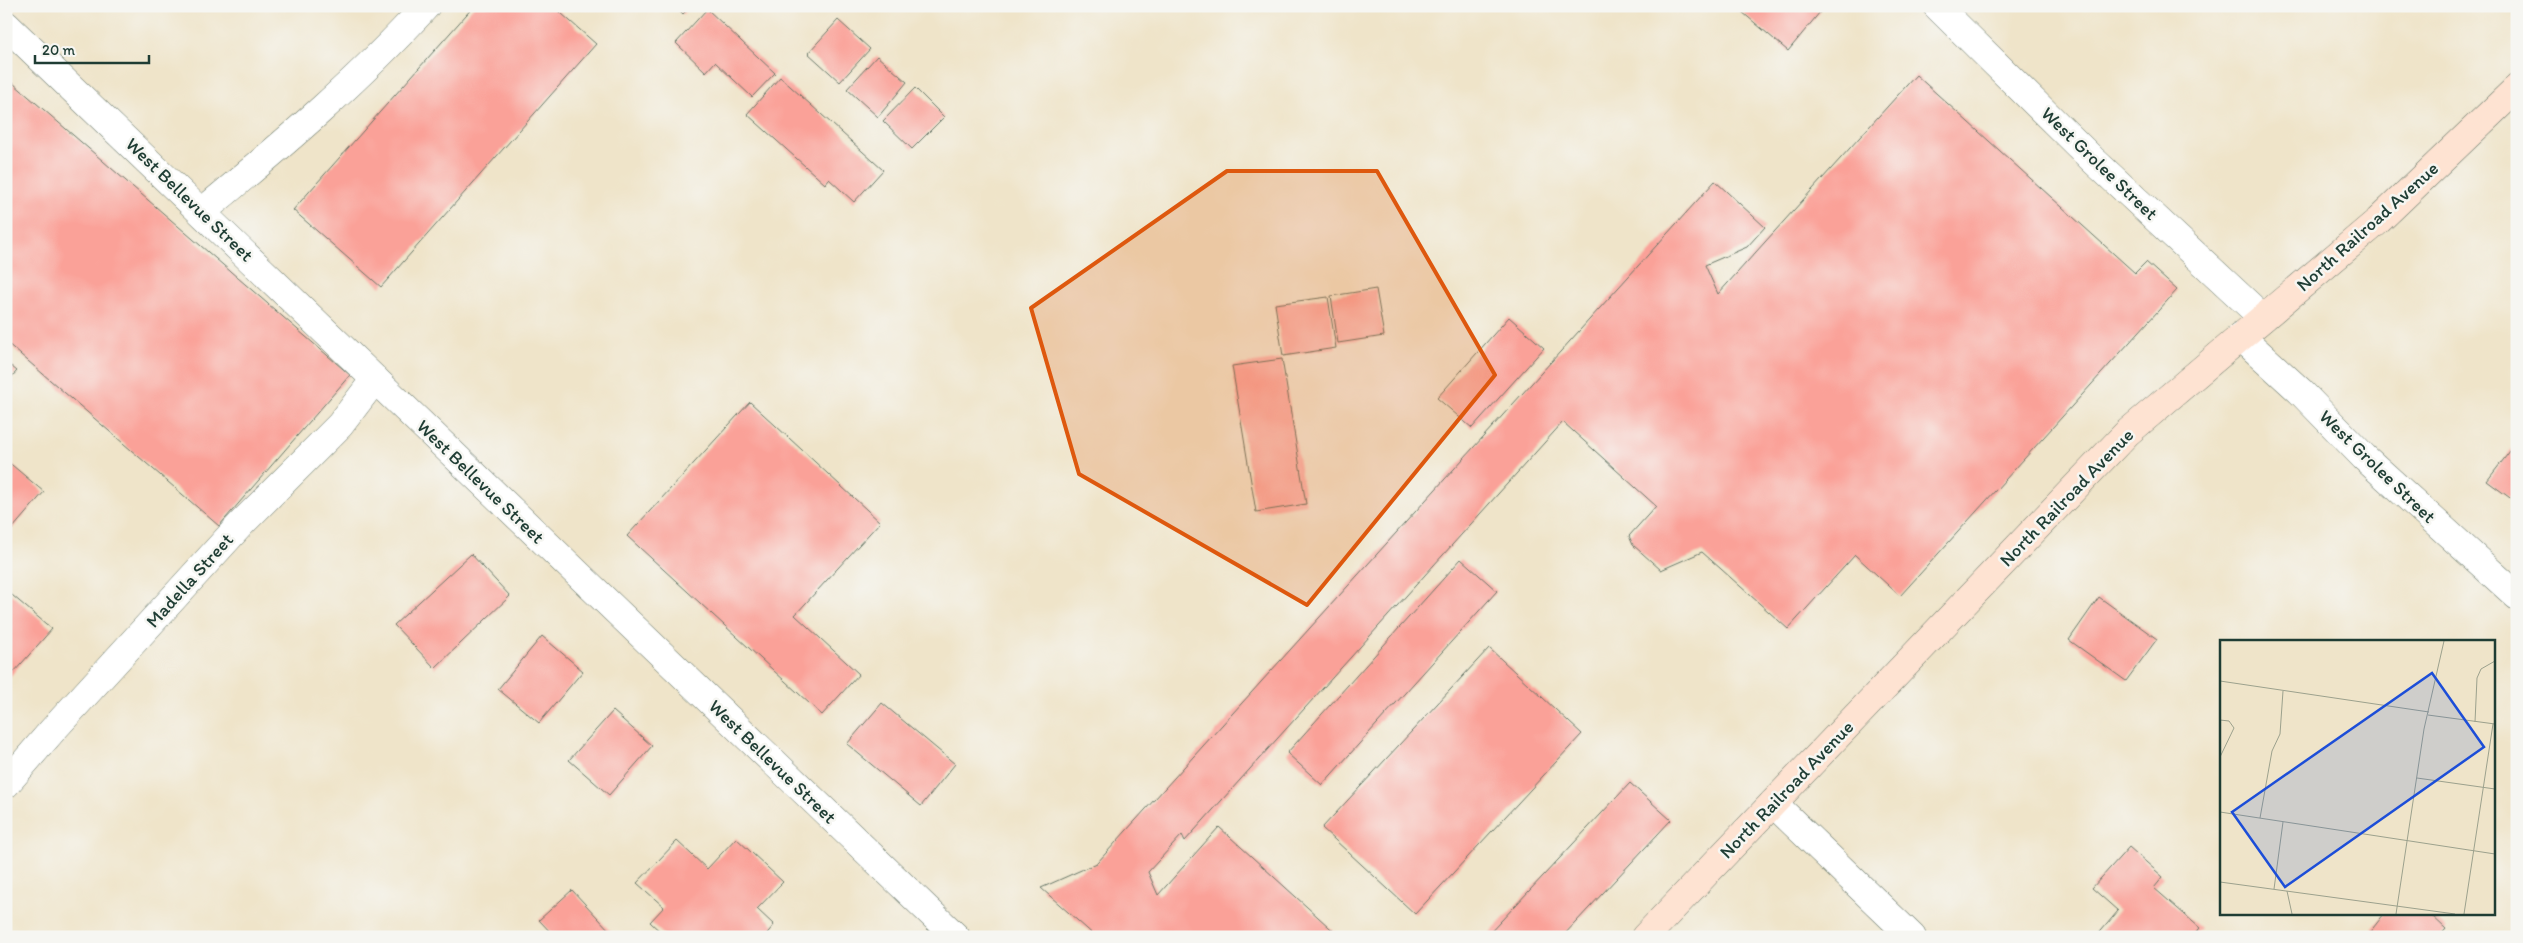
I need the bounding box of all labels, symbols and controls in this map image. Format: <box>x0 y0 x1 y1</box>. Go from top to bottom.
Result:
scale bar <box>35 32 149 64</box>
text: 20 m <box>42 41 76 59</box>
street label: West Grolee Street <box>2037 102 2163 225</box>
street label: West Bellevue Street <box>121 132 258 266</box>
street label: North Railroad Avenue <box>2292 157 2443 296</box>
street label: West Grolee Street <box>2315 405 2441 528</box>
street label: West Bellevue Street <box>412 414 549 548</box>
street label: North Railroad Avenue <box>1994 423 2138 571</box>
street label: Madella Street <box>141 528 238 632</box>
inset map <box>2220 640 2496 916</box>
street label: West Bellevue Street <box>704 694 841 828</box>
street label: North Railroad Avenue <box>1714 715 1858 863</box>

